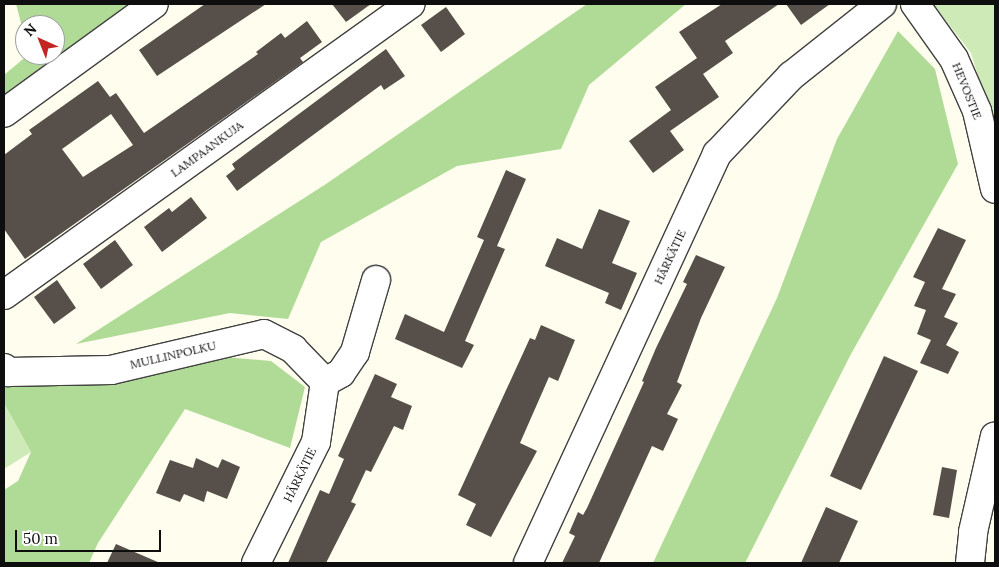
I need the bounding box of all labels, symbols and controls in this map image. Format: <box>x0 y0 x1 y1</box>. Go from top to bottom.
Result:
north arrow <box>15 15 65 65</box>
text: N <box>20 20 40 40</box>
street label: HEVOSTIE <box>949 60 985 122</box>
street label: LAMPAANKUJA <box>168 118 246 180</box>
street label: HÄRKÄTIE <box>651 227 689 287</box>
street label: MULLINPOLKU <box>129 338 217 372</box>
street label: HÄRKÄTIE <box>281 445 319 505</box>
scale bar <box>18 520 164 552</box>
text: 50 m <box>23 529 58 548</box>

